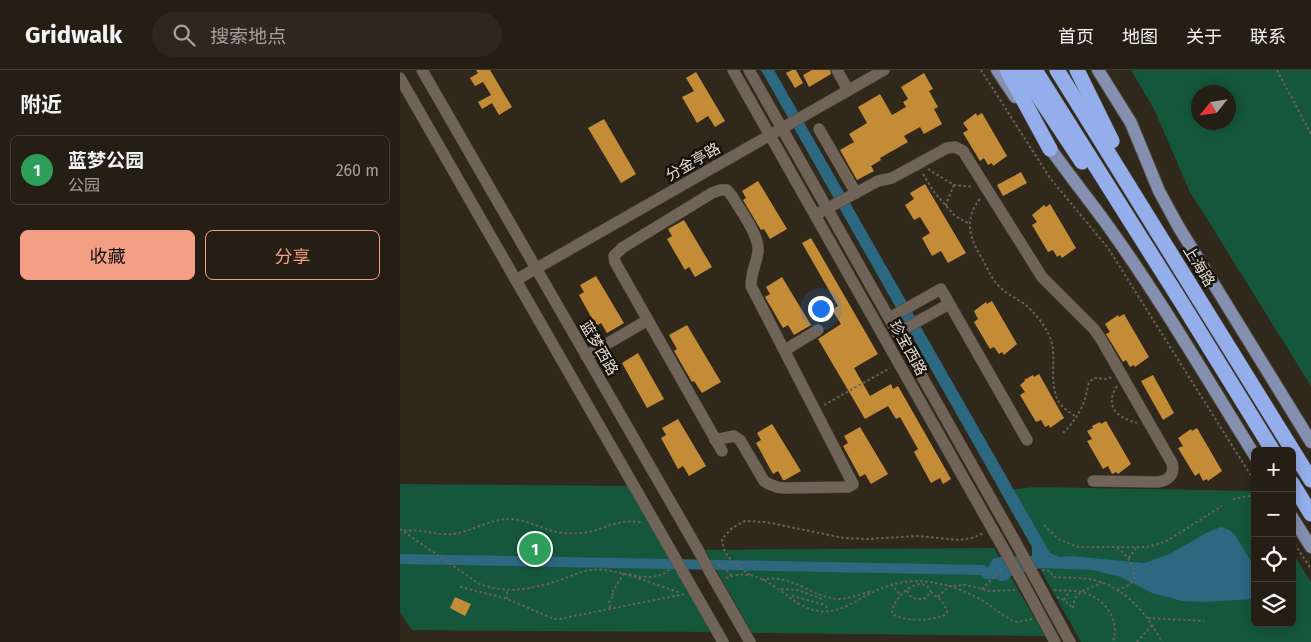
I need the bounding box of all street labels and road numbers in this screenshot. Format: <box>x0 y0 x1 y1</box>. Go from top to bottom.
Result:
street label: 分金亭路 <box>663 139 723 185</box>
street label: 上海路 <box>1179 242 1219 290</box>
street label: 珍宝西路 <box>886 317 930 379</box>
street label: 蓝梦西路 <box>576 318 622 378</box>

